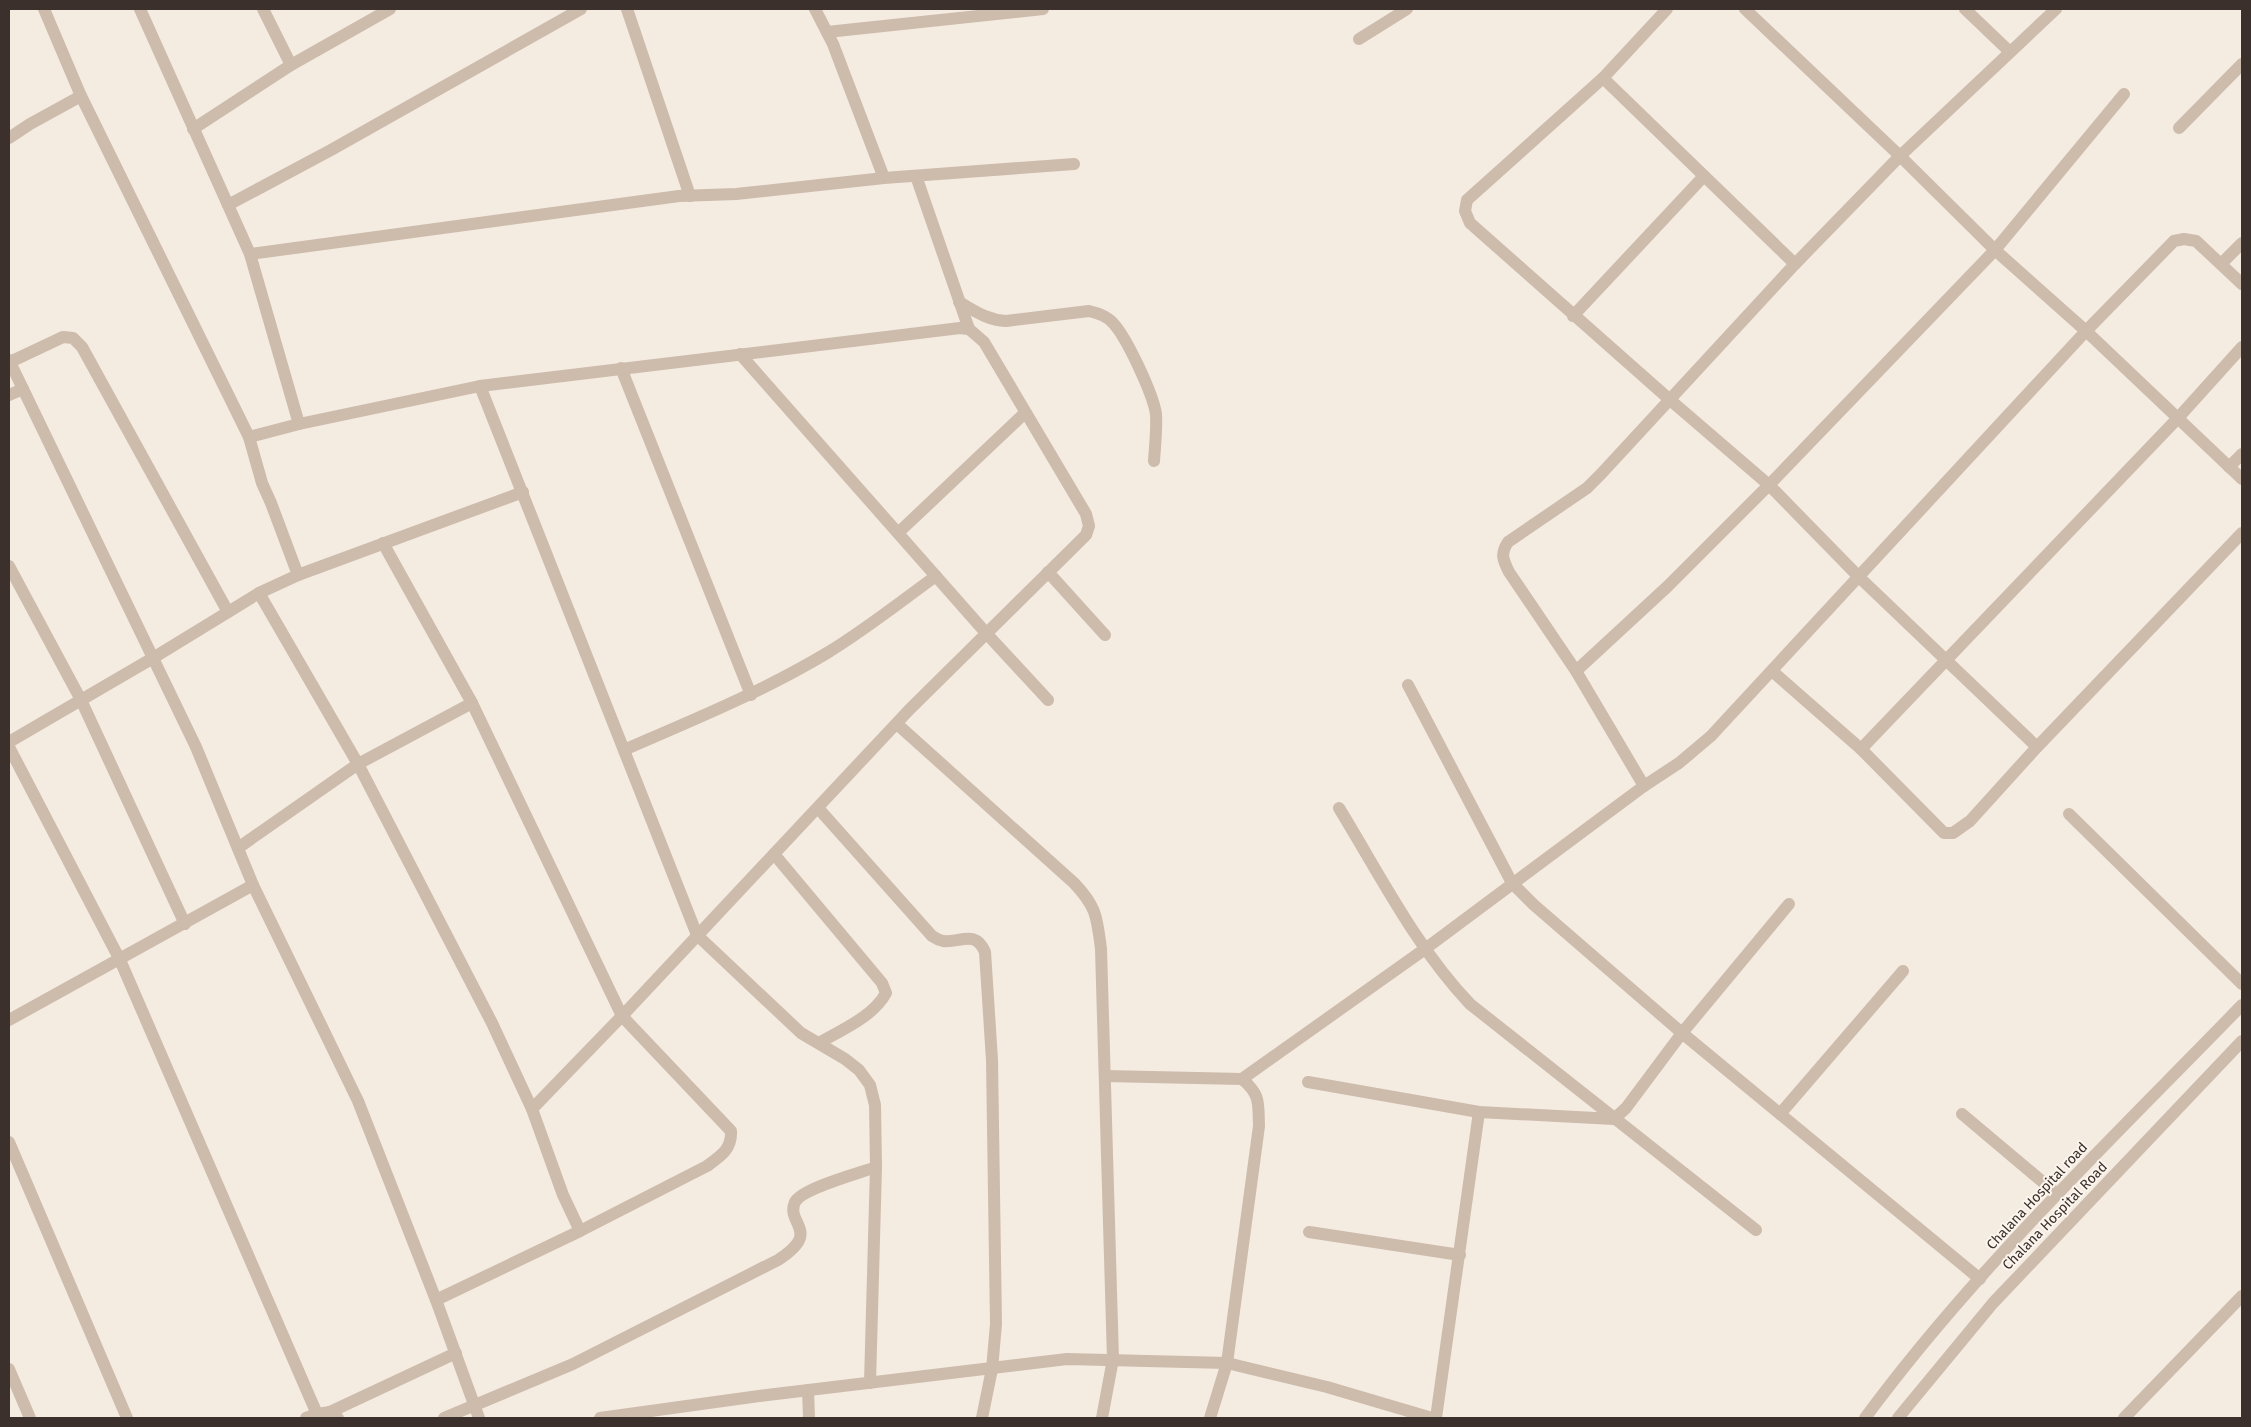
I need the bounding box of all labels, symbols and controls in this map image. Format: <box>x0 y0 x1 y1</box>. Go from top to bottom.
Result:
street label: Chalana Hospital road <box>1983 1139 2091 1253</box>
street label: Chalana Hospital Road <box>1999 1158 2111 1274</box>

